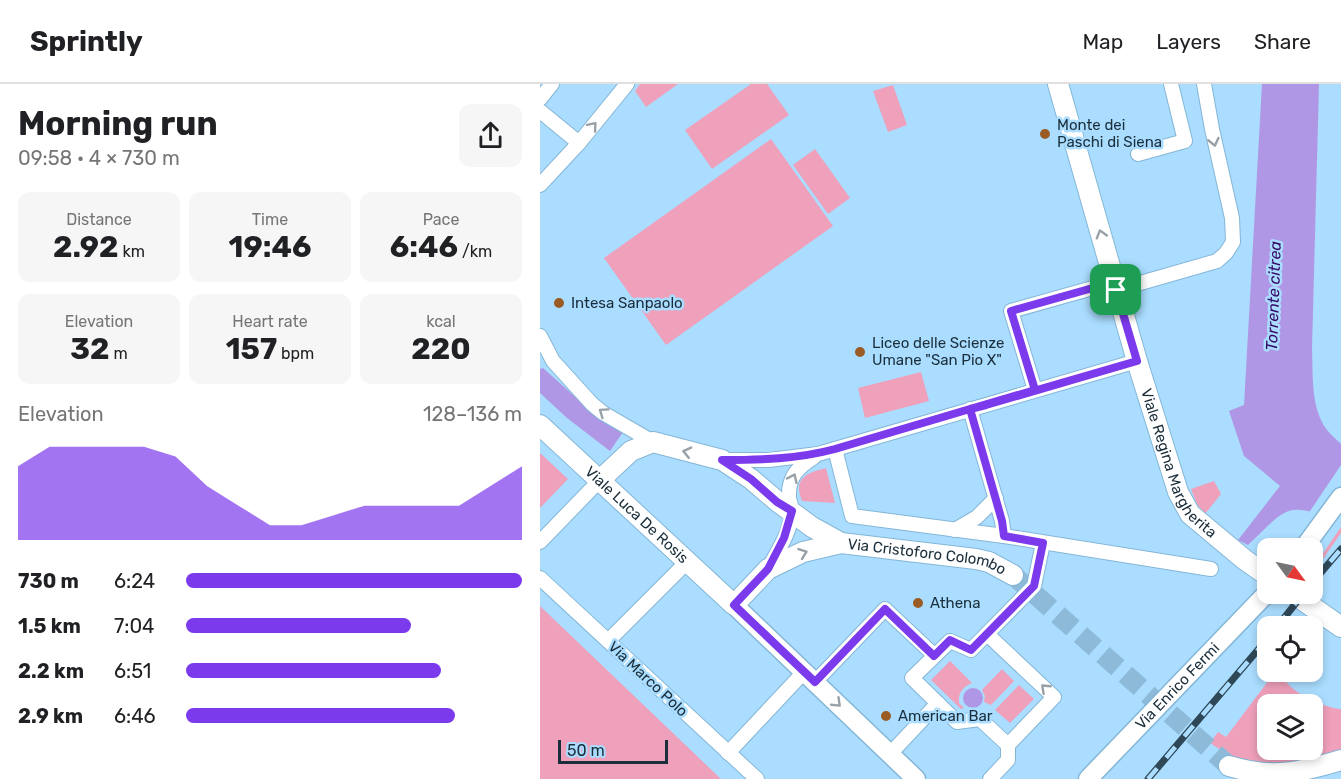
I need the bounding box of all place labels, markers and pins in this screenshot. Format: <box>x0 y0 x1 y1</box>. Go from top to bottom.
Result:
place label: Monte dei Paschi di Siena <box>1057 116 1162 151</box>
marker: Monte dei Paschi di Siena <box>1038 127 1052 141</box>
pin <box>1090 264 1141 315</box>
place label: Intesa Sanpaolo <box>571 294 683 312</box>
marker: Intesa Sanpaolo <box>552 296 566 310</box>
place label: Liceo delle Scienze Umane "San Pio X" <box>872 334 1004 369</box>
marker: Liceo delle Scienze Umane "San Pio X" <box>853 345 867 359</box>
place label: Athena <box>930 594 980 612</box>
marker: Athena <box>911 596 925 610</box>
place label: American Bar <box>898 707 993 725</box>
marker: American Bar <box>879 709 893 723</box>

